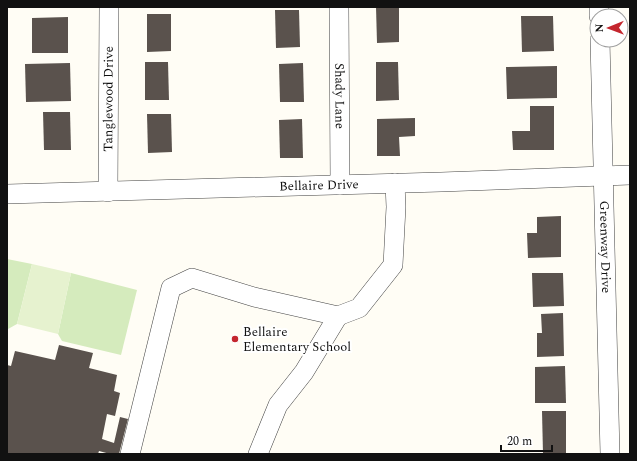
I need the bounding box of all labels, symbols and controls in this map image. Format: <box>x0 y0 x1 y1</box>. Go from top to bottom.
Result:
north arrow <box>589 8 629 48</box>
text: N <box>591 24 608 33</box>
street label: Tanglewood Drive <box>98 46 119 152</box>
street label: Shady Lane <box>329 63 350 129</box>
street label: Bellaire Drive <box>279 174 359 196</box>
street label: Greenway Drive <box>594 200 616 293</box>
place label: Bellaire Elementary School <box>243 322 351 357</box>
marker: Bellaire Elementary School <box>230 334 240 344</box>
scale bar <box>501 427 552 453</box>
text: 20 m <box>507 432 532 451</box>

